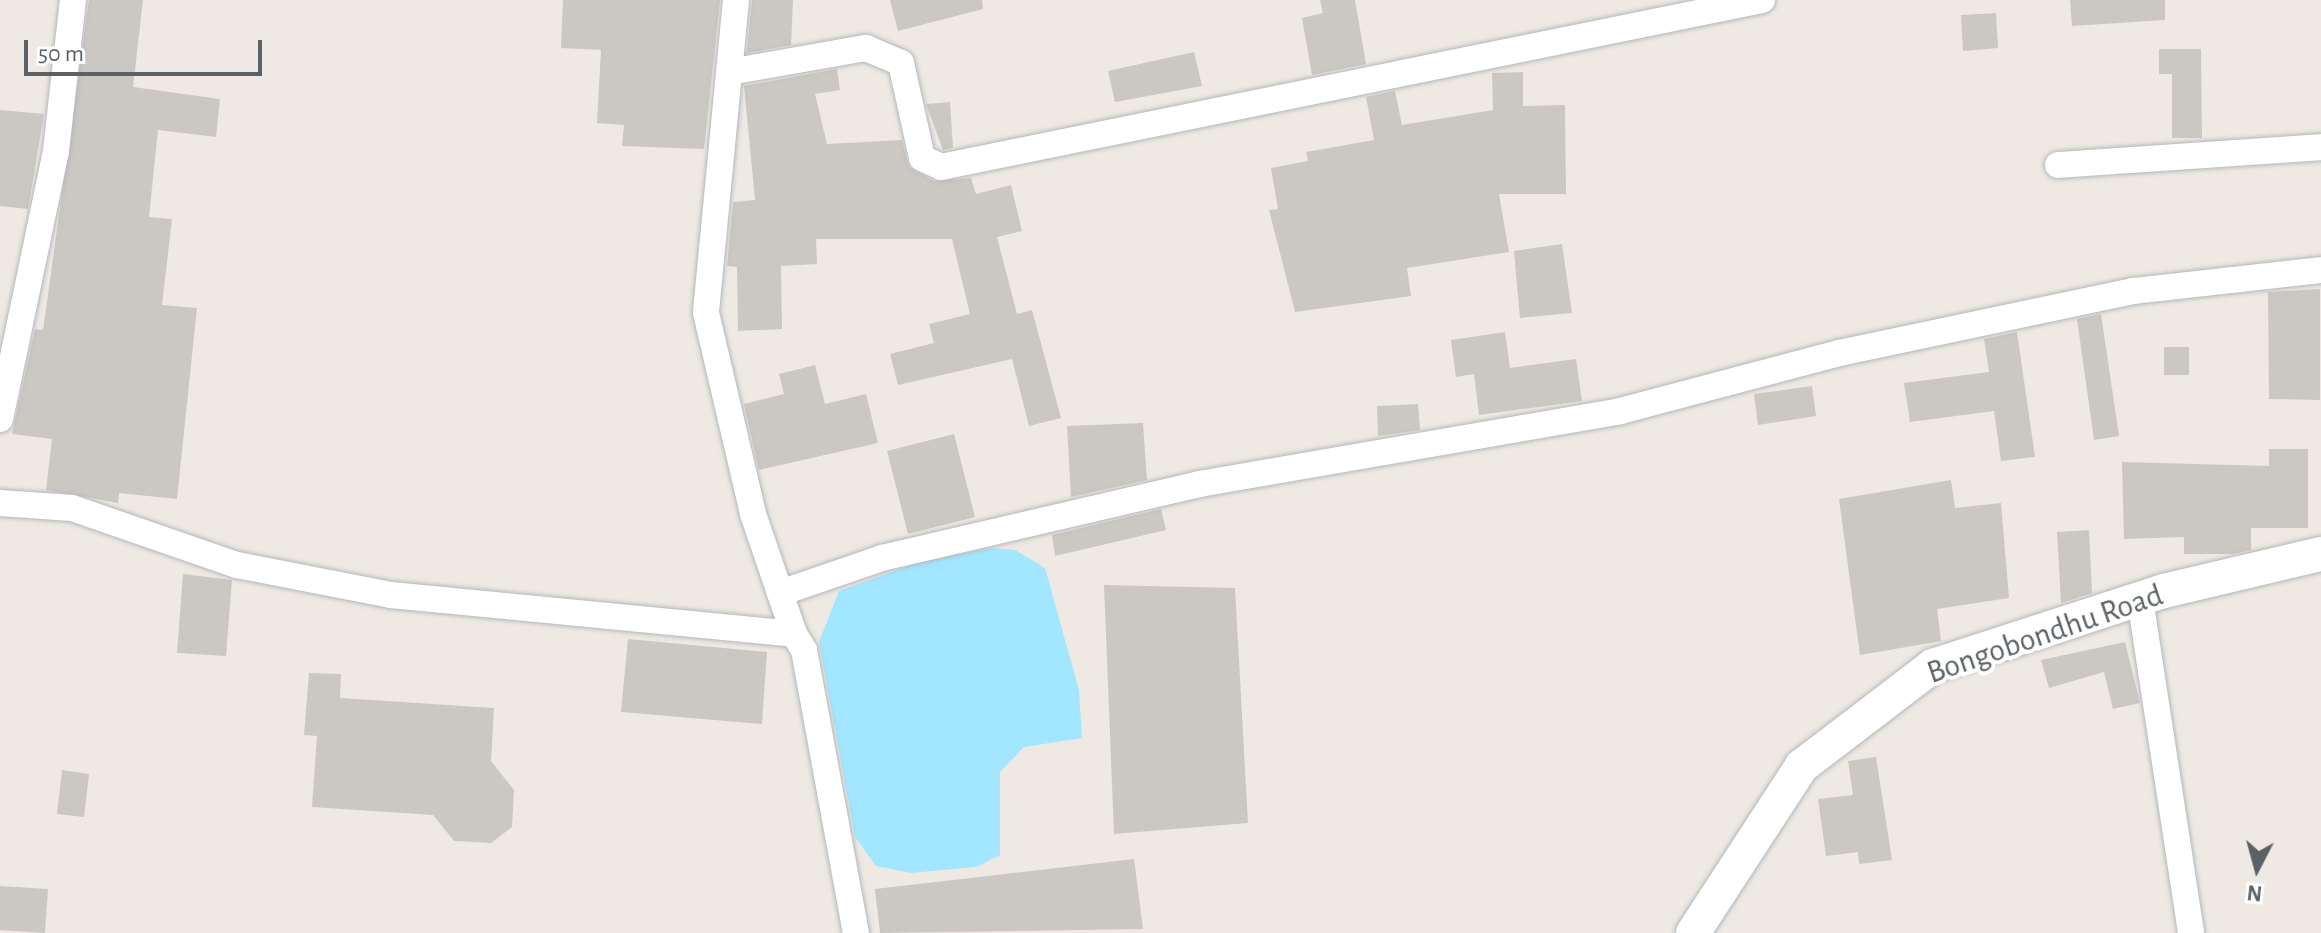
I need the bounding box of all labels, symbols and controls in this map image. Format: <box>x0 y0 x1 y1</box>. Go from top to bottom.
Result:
scale bar <box>28 24 266 74</box>
text: 50 m <box>38 42 84 66</box>
street label: Bongobondhu Road <box>1922 576 2168 692</box>
north arrow <box>2217 829 2297 909</box>
text: N <box>2246 881 2263 905</box>

